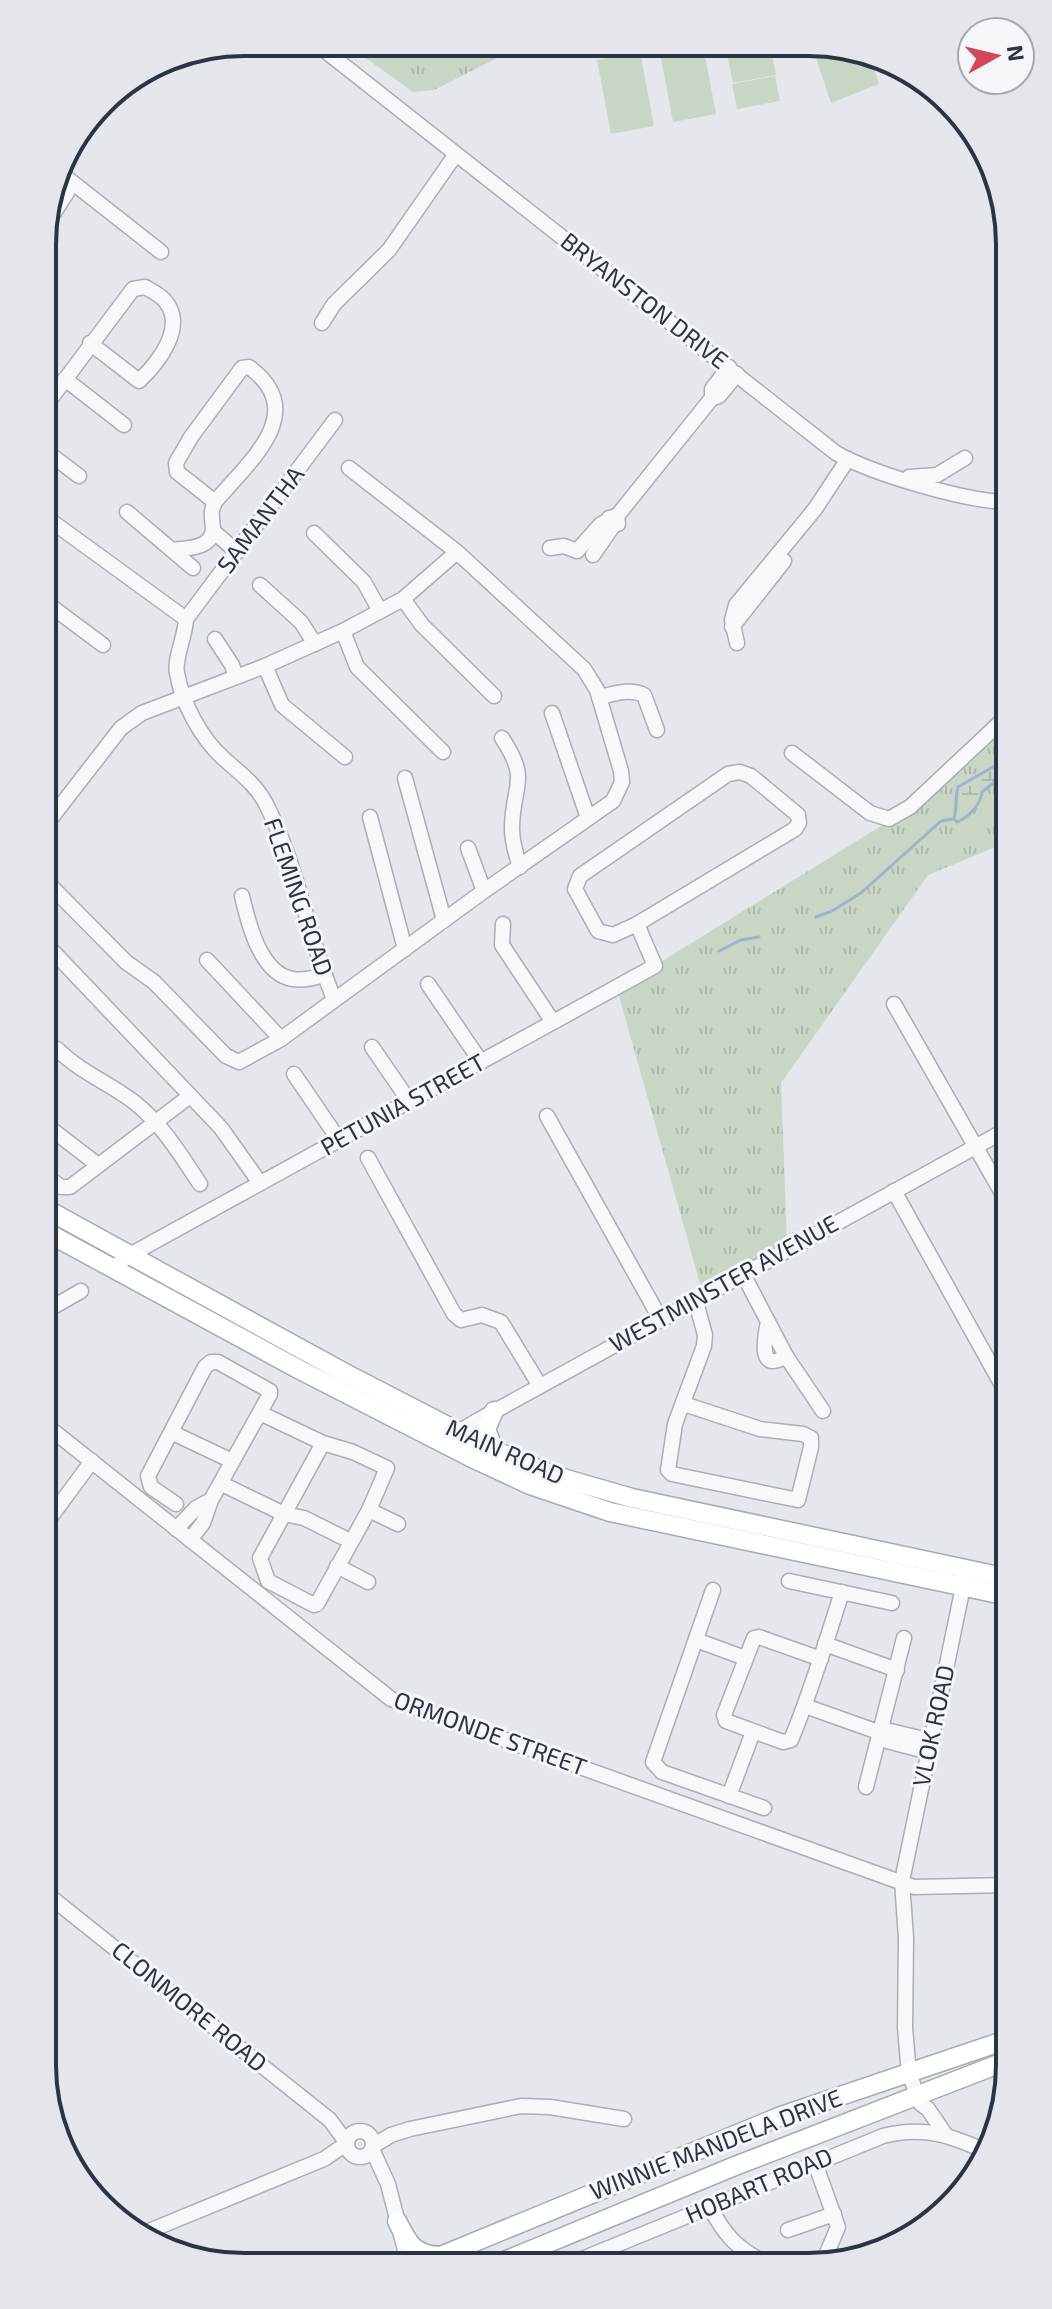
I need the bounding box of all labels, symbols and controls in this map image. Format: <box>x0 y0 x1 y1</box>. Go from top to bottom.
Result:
north arrow <box>956 16 1036 96</box>
text: N <box>1003 43 1031 63</box>
street label: BRYANSTON DRIVE <box>556 226 734 374</box>
street label: SAMANTHA <box>210 460 309 578</box>
street label: FLEMING ROAD <box>259 814 340 979</box>
street label: PETUNIA STREET <box>315 1046 490 1161</box>
street label: WESTMINSTER AVENUE <box>604 1208 843 1358</box>
street label: MAIN ROAD <box>442 1412 569 1490</box>
street label: VLOK ROAD <box>906 1662 960 1789</box>
street label: ORMONDE STREET <box>390 1684 591 1781</box>
street label: CLONMORE ROAD <box>107 1934 273 2077</box>
street label: WINNIE MANDELA DRIVE <box>585 2082 845 2205</box>
street label: HOBART ROAD <box>681 2141 836 2229</box>

